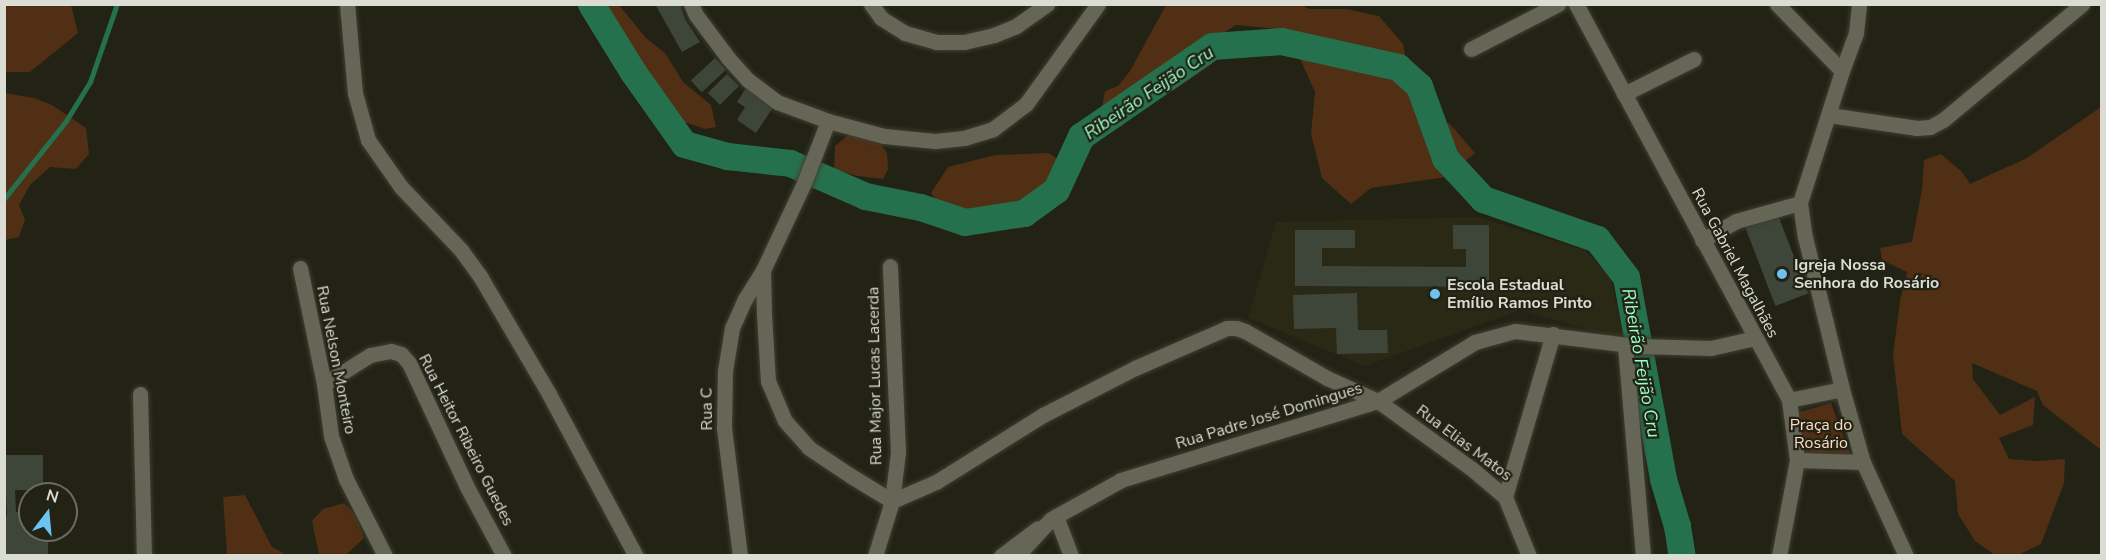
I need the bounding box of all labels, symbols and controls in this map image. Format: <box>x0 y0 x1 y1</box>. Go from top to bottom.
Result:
water label: Ribeirão Feijão Cru <box>1080 42 1218 144</box>
street label: Rua Gabriel Magalhães <box>1687 185 1783 341</box>
place label: Igreja Nossa Senhora do Rosário <box>1794 255 1939 293</box>
marker: Igreja Nossa Senhora do Rosário <box>1775 267 1789 281</box>
place label: Escola Estadual Emílio Ramos Pinto <box>1447 275 1592 313</box>
street label: Rua Nelson Monteiro <box>312 284 360 436</box>
street label: Rua Major Lucas Lacerda <box>864 287 886 465</box>
marker: Escola Estadual Emílio Ramos Pinto <box>1428 287 1442 301</box>
water label: Ribeirão Feijão Cru <box>1617 287 1665 439</box>
street label: Rua Heitor Ribeiro Guedes <box>414 351 518 529</box>
street label: Rua Padre José Domingues <box>1173 378 1365 454</box>
street label: Rua C <box>697 387 717 431</box>
street label: Rua Elias Matos <box>1412 401 1516 485</box>
park label: Praça do Rosário <box>1790 415 1852 453</box>
north arrow <box>18 482 78 542</box>
text: N <box>44 484 61 509</box>

